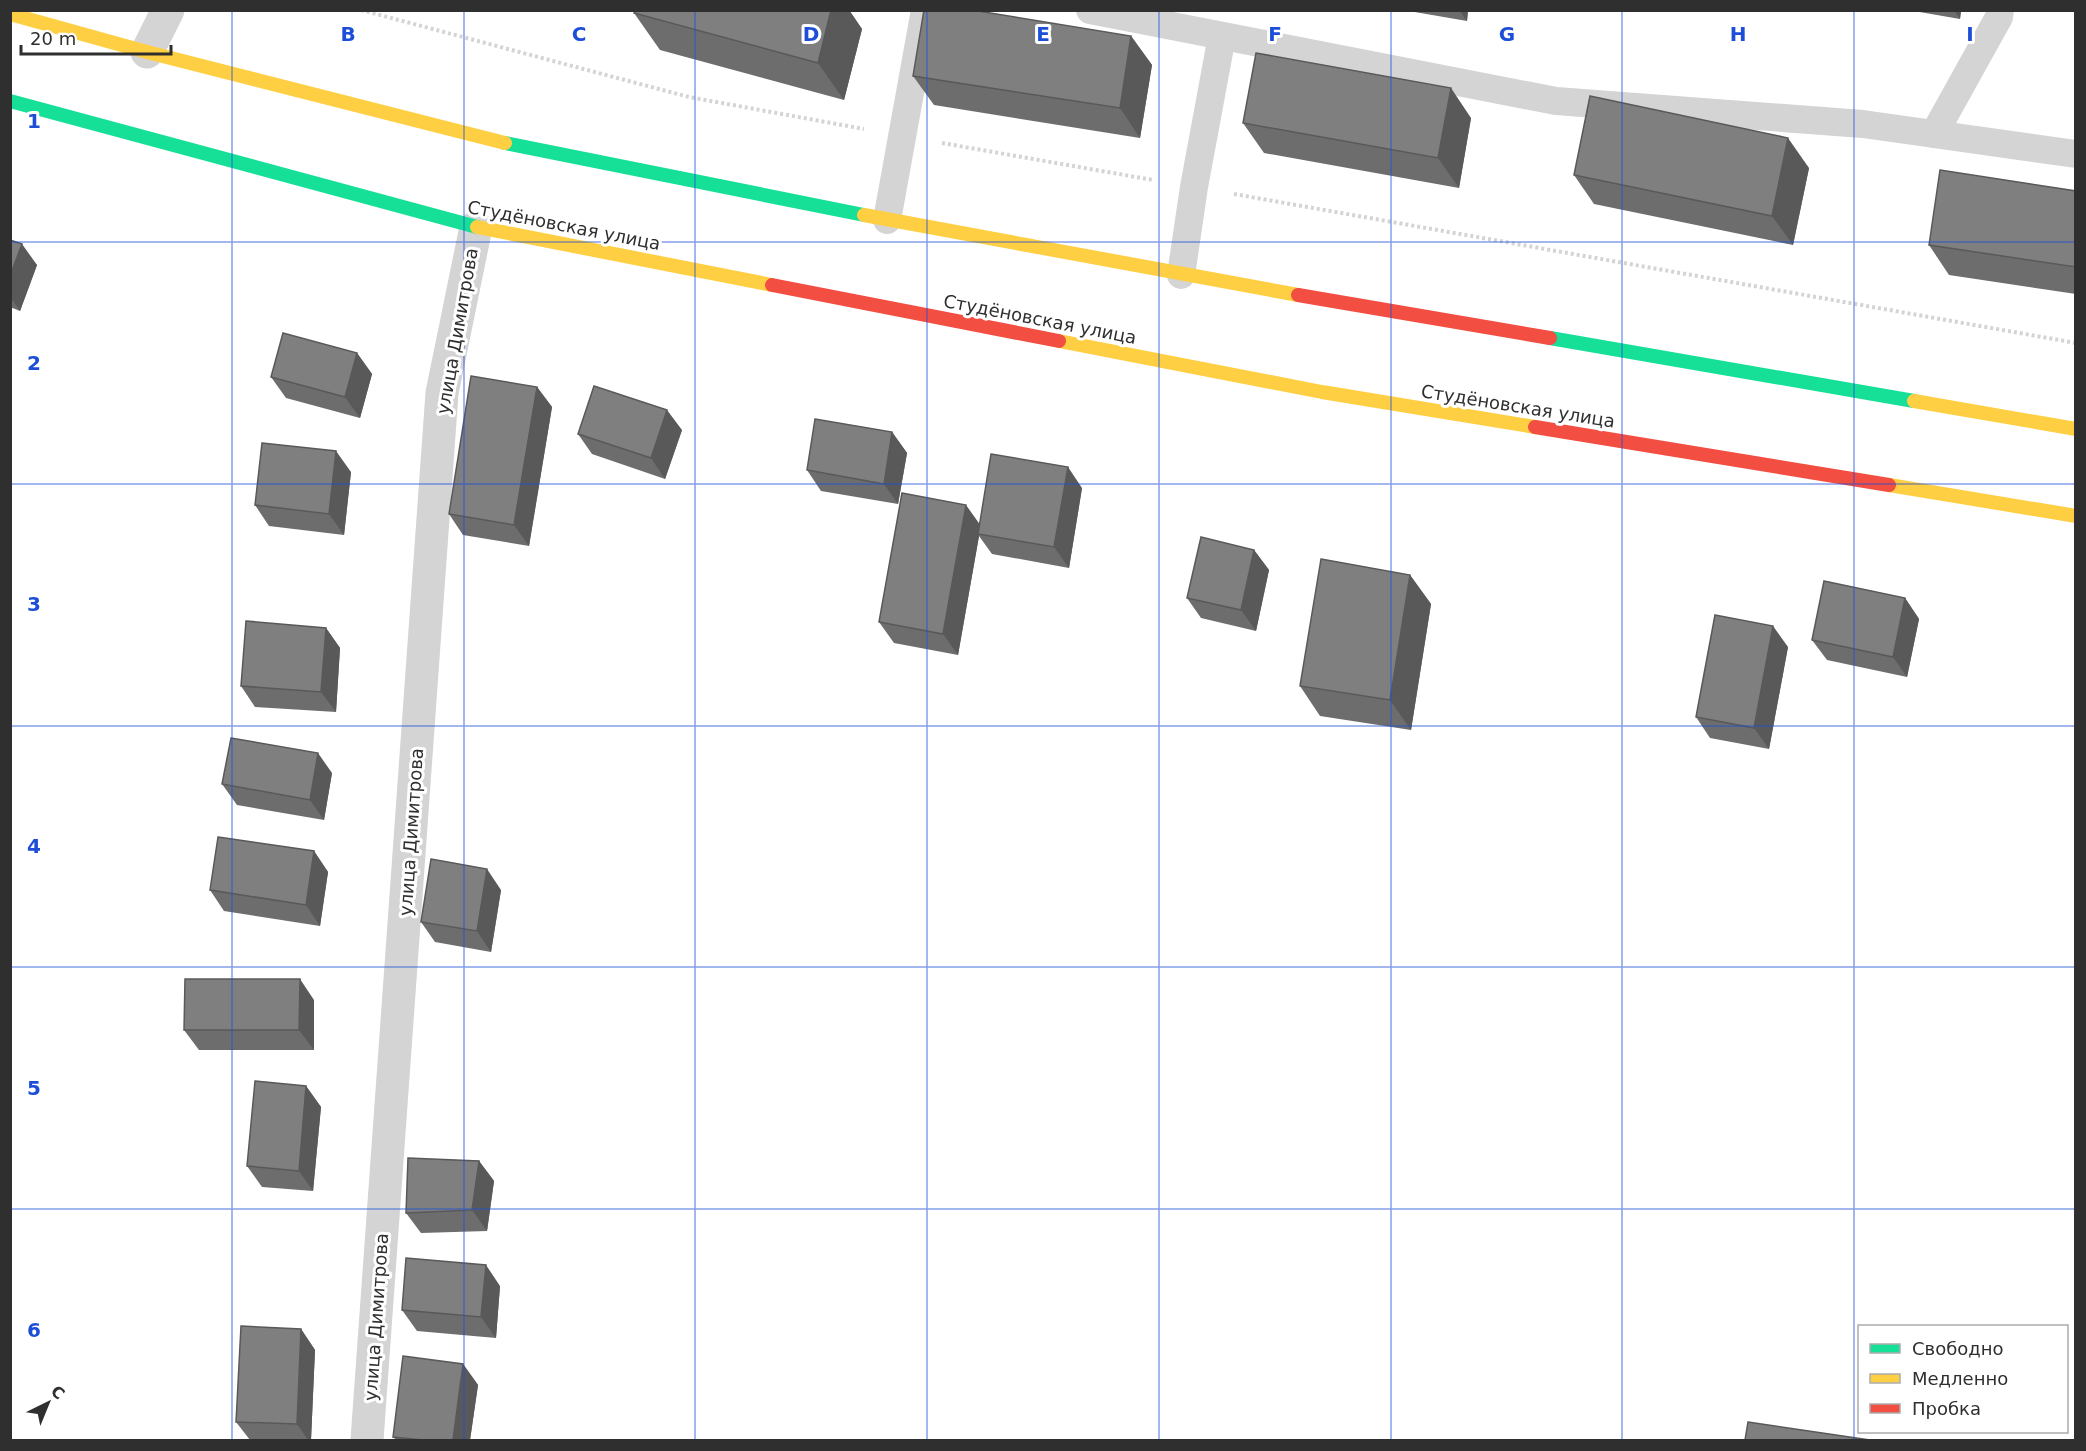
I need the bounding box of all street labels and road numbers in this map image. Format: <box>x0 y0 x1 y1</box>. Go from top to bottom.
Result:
street label: Студёновская улица <box>466 196 662 254</box>
street label: улица Димитрова <box>432 246 482 416</box>
street label: Студёновская улица <box>942 290 1138 348</box>
street label: Студёновская улица <box>1420 380 1616 432</box>
street label: улица Димитрова <box>395 747 427 917</box>
street label: улица Димитрова <box>360 1232 392 1402</box>

